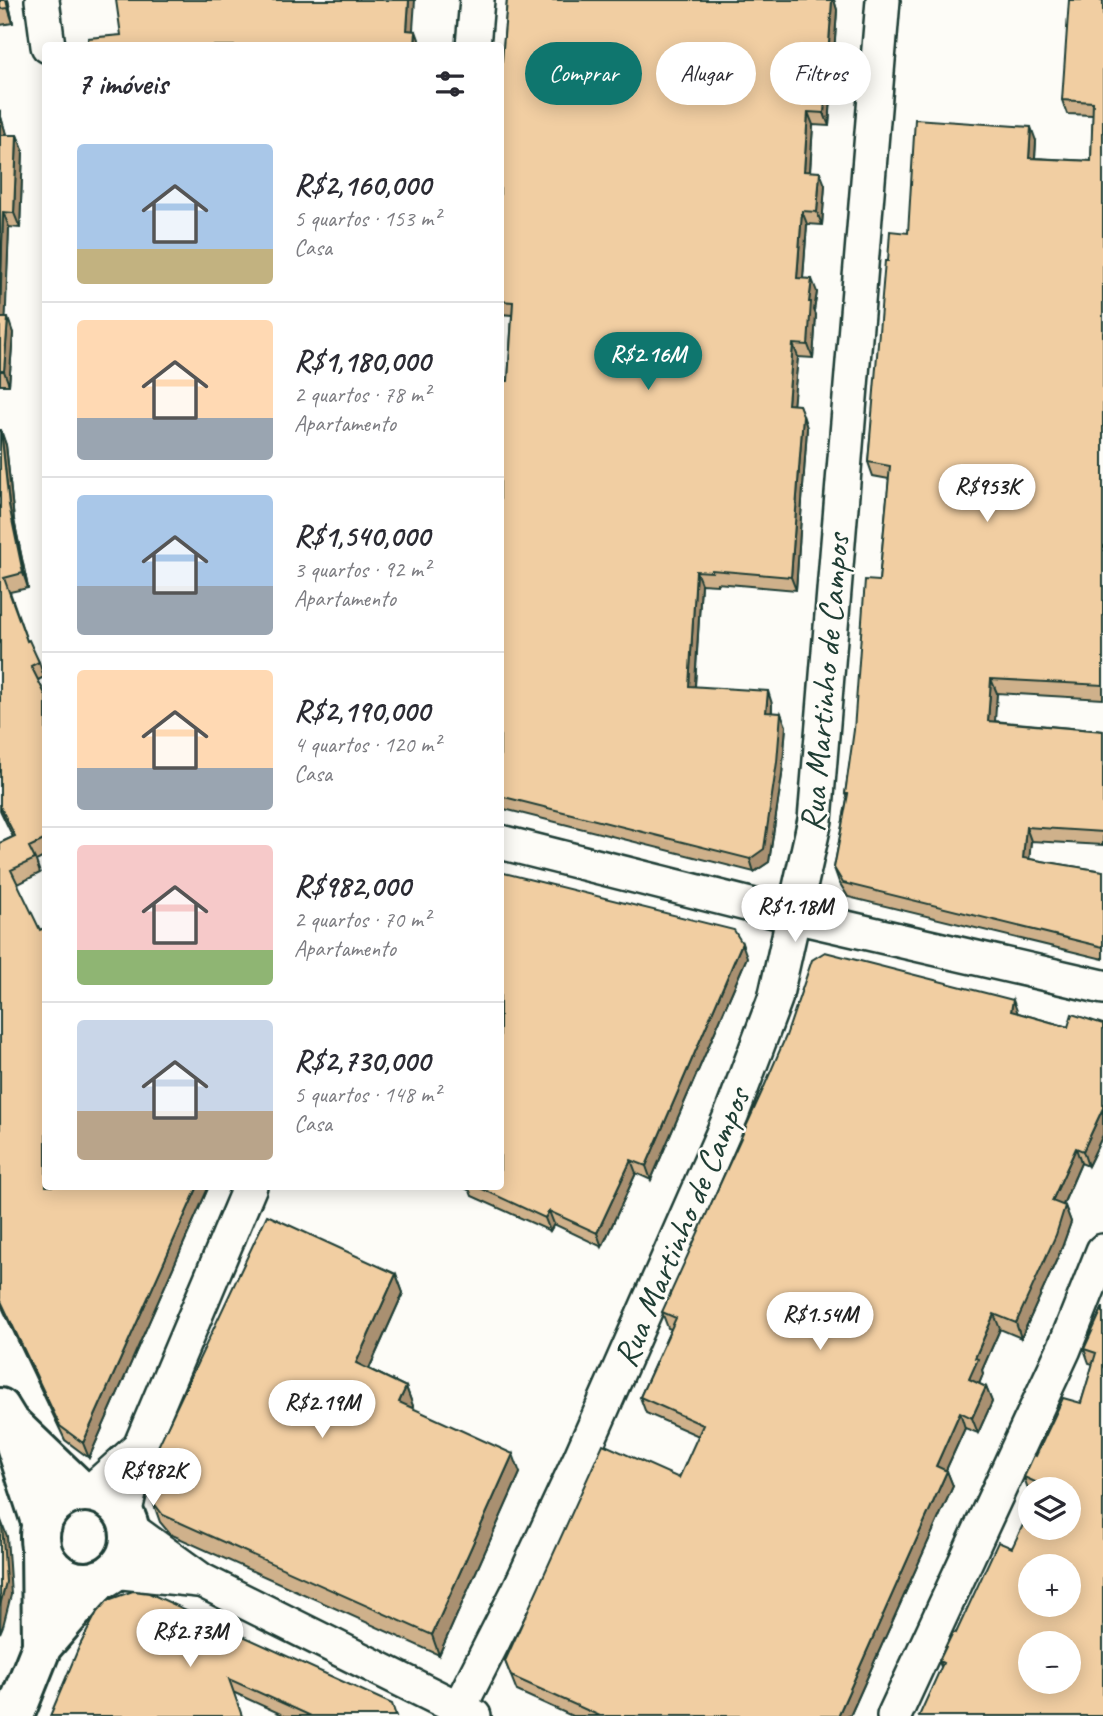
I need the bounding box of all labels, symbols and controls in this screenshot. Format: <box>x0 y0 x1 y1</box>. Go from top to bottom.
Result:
chip: Comprar <box>525 42 642 105</box>
chip: Alugar <box>656 42 756 105</box>
chip: Filtros <box>770 42 871 105</box>
text: 7 imóveis <box>77 65 168 103</box>
icon: filters <box>431 65 469 103</box>
text: R$2,160,000 <box>294 166 431 204</box>
icon: home <box>133 172 217 256</box>
text: 5 quartos · 153 m² <box>294 204 440 233</box>
text: Casa <box>294 233 332 262</box>
pin: R$2.16M <box>583 332 713 392</box>
text: R$2.16M <box>610 340 686 369</box>
text: R$1,180,000 <box>294 342 430 380</box>
icon: home <box>133 348 217 432</box>
text: 2 quartos · 78 m² <box>294 380 430 409</box>
text: Apartamento <box>294 409 396 438</box>
pin: R$953K <box>930 464 1044 524</box>
text: R$953K <box>955 472 1019 501</box>
text: R$1,540,000 <box>294 517 430 555</box>
icon: home <box>133 523 217 607</box>
street label: Rua Martinho de Campos <box>789 529 860 834</box>
text: 3 quartos · 92 m² <box>294 555 430 584</box>
text: Apartamento <box>294 584 396 613</box>
text: R$2,190,000 <box>294 692 430 730</box>
icon: home <box>133 698 217 782</box>
text: 4 quartos · 120 m² <box>294 730 440 759</box>
text: Casa <box>294 759 332 788</box>
text: R$982,000 <box>294 867 410 905</box>
icon: home <box>133 873 217 957</box>
pin: R$1.18M <box>730 884 860 944</box>
text: R$1.18M <box>757 892 833 921</box>
text: 2 quartos · 70 m² <box>294 905 430 934</box>
text: Apartamento <box>294 934 396 963</box>
text: R$2,730,000 <box>294 1042 430 1080</box>
icon: home <box>133 1048 217 1132</box>
street label: Rua Martinho de Campos <box>602 1078 762 1374</box>
text: 5 quartos · 148 m² <box>294 1080 440 1109</box>
text: Casa <box>294 1109 332 1138</box>
pin: R$1.54M <box>755 1292 885 1352</box>
text: R$1.54M <box>783 1300 857 1329</box>
pin: R$2.19M <box>257 1380 387 1440</box>
text: R$2.19M <box>285 1388 359 1417</box>
pin: R$982K <box>96 1448 210 1508</box>
text: R$982K <box>120 1456 186 1485</box>
map controls <box>1018 1477 1081 1694</box>
button: layers <box>1018 1477 1081 1540</box>
button: + <box>1018 1554 1081 1617</box>
pin: R$2.73M <box>125 1610 255 1669</box>
text: R$2.73M <box>152 1617 228 1646</box>
button: − <box>1018 1631 1081 1694</box>

